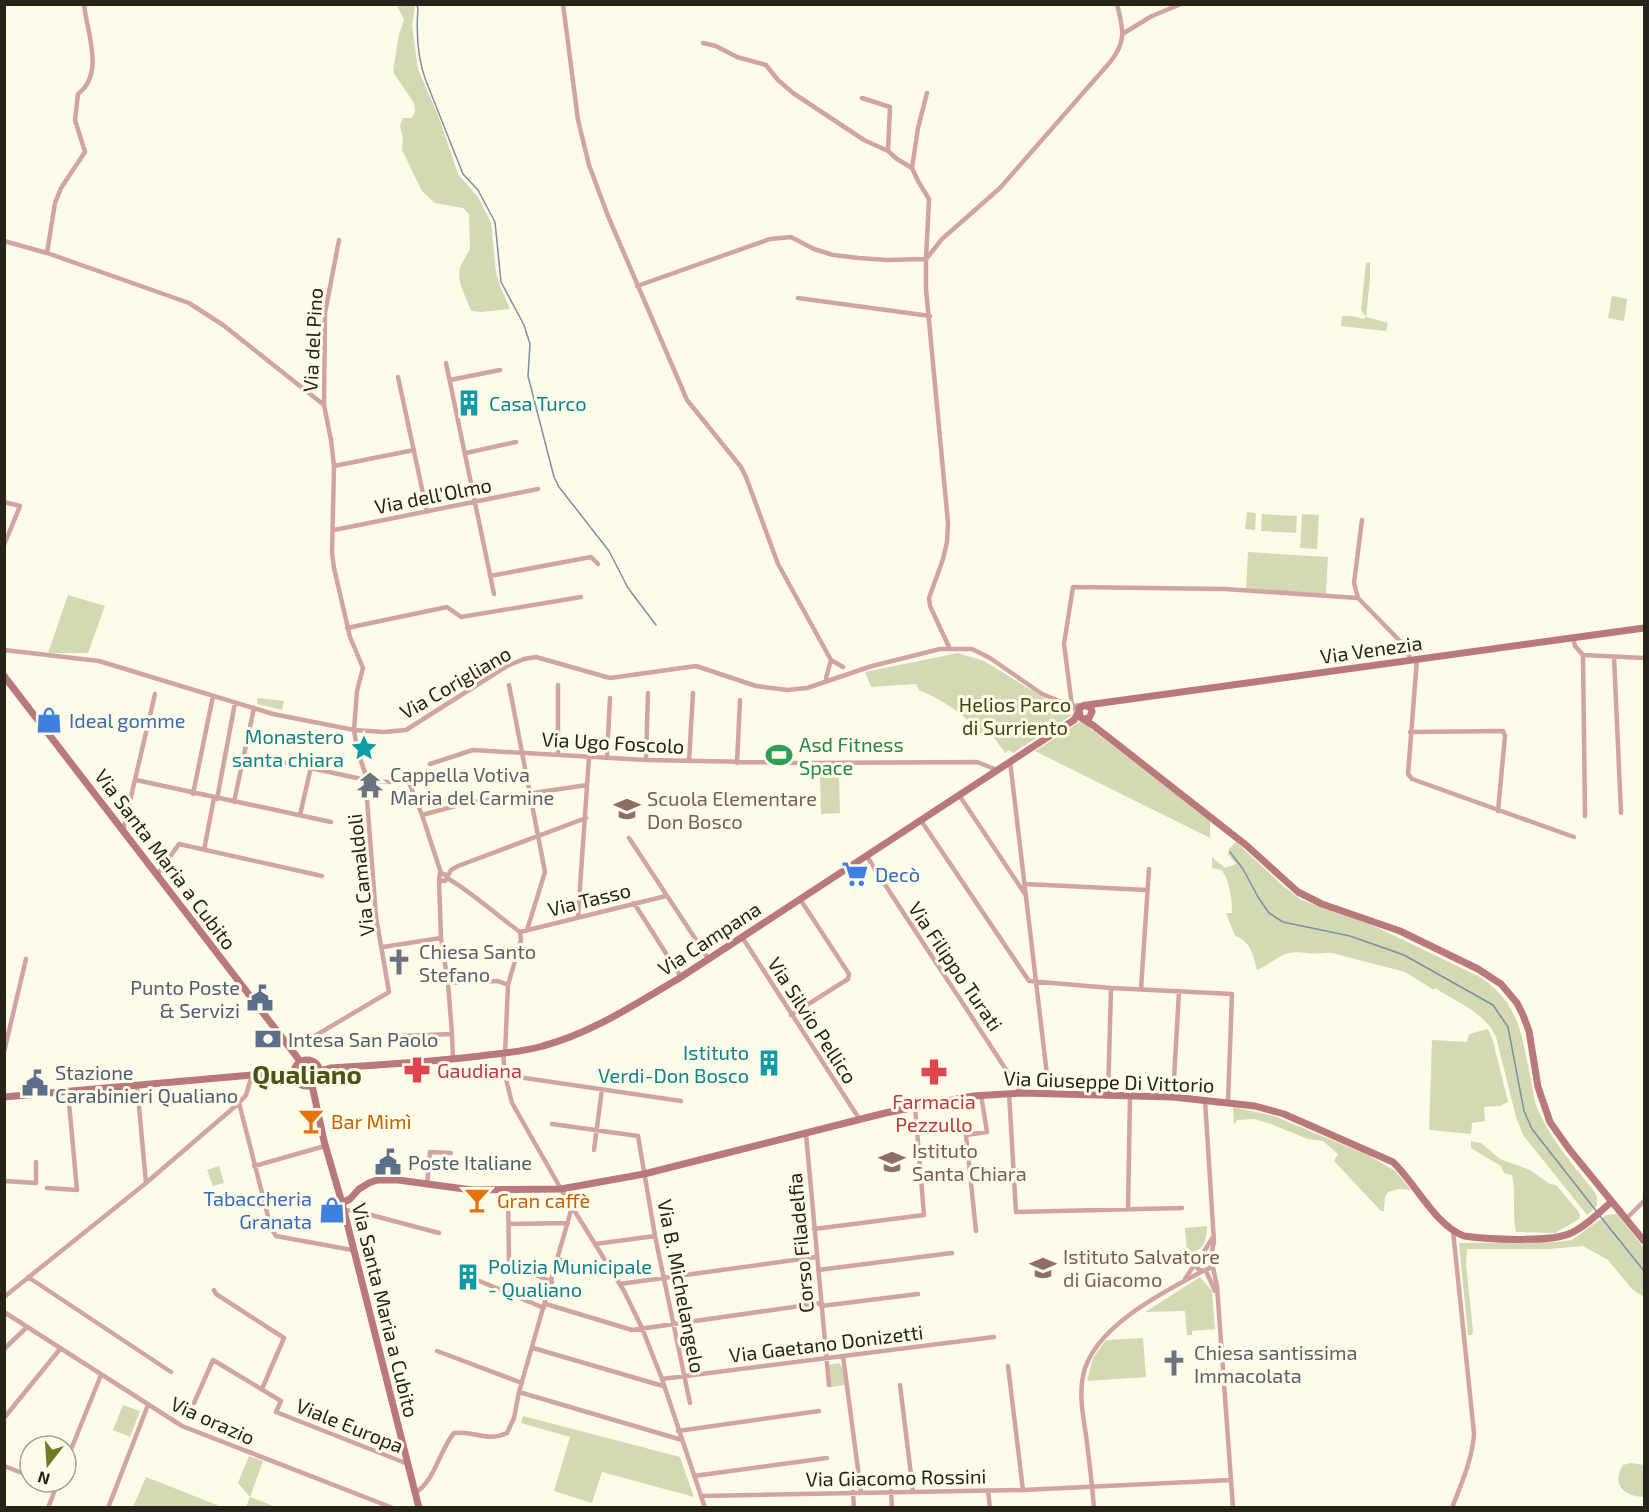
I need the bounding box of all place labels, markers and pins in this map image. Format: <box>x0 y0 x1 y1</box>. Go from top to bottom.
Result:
building icon: Casa Turco <box>454 388 484 418</box>
place label: Casa Turco <box>489 391 587 415</box>
shop icon: Ideal gomme <box>34 705 64 735</box>
place label: Ideal gomme <box>69 708 186 732</box>
place label: Monastero santa chiara <box>232 724 344 771</box>
place label: Asd Fitness Space <box>799 732 904 779</box>
place icon: Monastero santa chiara <box>349 733 379 763</box>
sports icon: Asd Fitness Space <box>764 740 794 770</box>
place label: Cappella Votiva Maria del Carmine <box>390 762 554 809</box>
temple icon: Cappella Votiva Maria del Carmine <box>355 770 385 800</box>
place label: Scuola Elementare Don Bosco <box>647 786 817 833</box>
school or university icon: Scuola Elementare Don Bosco <box>612 794 642 824</box>
supermarket icon: Decò <box>840 859 870 889</box>
place label: Decò <box>875 862 920 886</box>
place label: Chiesa Santo Stefano <box>419 939 536 986</box>
church icon: Chiesa Santo Stefano <box>384 947 414 977</box>
place label: Punto Poste & Servizi <box>130 975 240 1022</box>
public building icon: Punto Poste & Servizi <box>245 983 275 1013</box>
bank icon: Intesa San Paolo <box>253 1024 283 1054</box>
place label: Intesa San Paolo <box>288 1027 438 1051</box>
place label: Istituto Verdi-Don Bosco <box>598 1040 749 1087</box>
building icon: Istituto Verdi-Don Bosco <box>754 1048 784 1078</box>
pharmacy icon: Gaudiana <box>402 1055 432 1085</box>
pharmacy icon: Farmacia Pezzullo <box>919 1057 949 1087</box>
place label: Gaudiana <box>437 1058 522 1082</box>
place label: Stazione Carabinieri Qualiano <box>55 1060 238 1107</box>
public building icon: Stazione Carabinieri Qualiano <box>20 1068 50 1098</box>
place label: Farmacia Pezzullo <box>892 1089 976 1136</box>
bar icon: Bar Mimì <box>296 1106 326 1136</box>
place label: Bar Mimì <box>331 1109 411 1133</box>
place label: Istituto Santa Chiara <box>912 1138 1027 1185</box>
public building icon: Poste Italiane <box>373 1147 403 1177</box>
school or university icon: Istituto Santa Chiara <box>877 1147 907 1177</box>
place label: Poste Italiane <box>408 1150 532 1174</box>
bar icon: Gran caffè <box>462 1185 492 1215</box>
place label: Tabaccheria Granata <box>203 1186 312 1233</box>
place label: Gran caffè <box>497 1188 590 1212</box>
shop icon: Tabaccheria Granata <box>317 1195 347 1225</box>
place label: Istituto Salvatore di Giacomo <box>1063 1244 1220 1291</box>
school or university icon: Istituto Salvatore di Giacomo <box>1028 1253 1058 1283</box>
place label: Polizia Municipale - Qualiano <box>488 1254 652 1301</box>
building icon: Polizia Municipale - Qualiano <box>453 1262 483 1292</box>
place label: Chiesa santissima Immacolata <box>1194 1340 1357 1387</box>
church icon: Chiesa santissima Immacolata <box>1159 1348 1189 1378</box>

